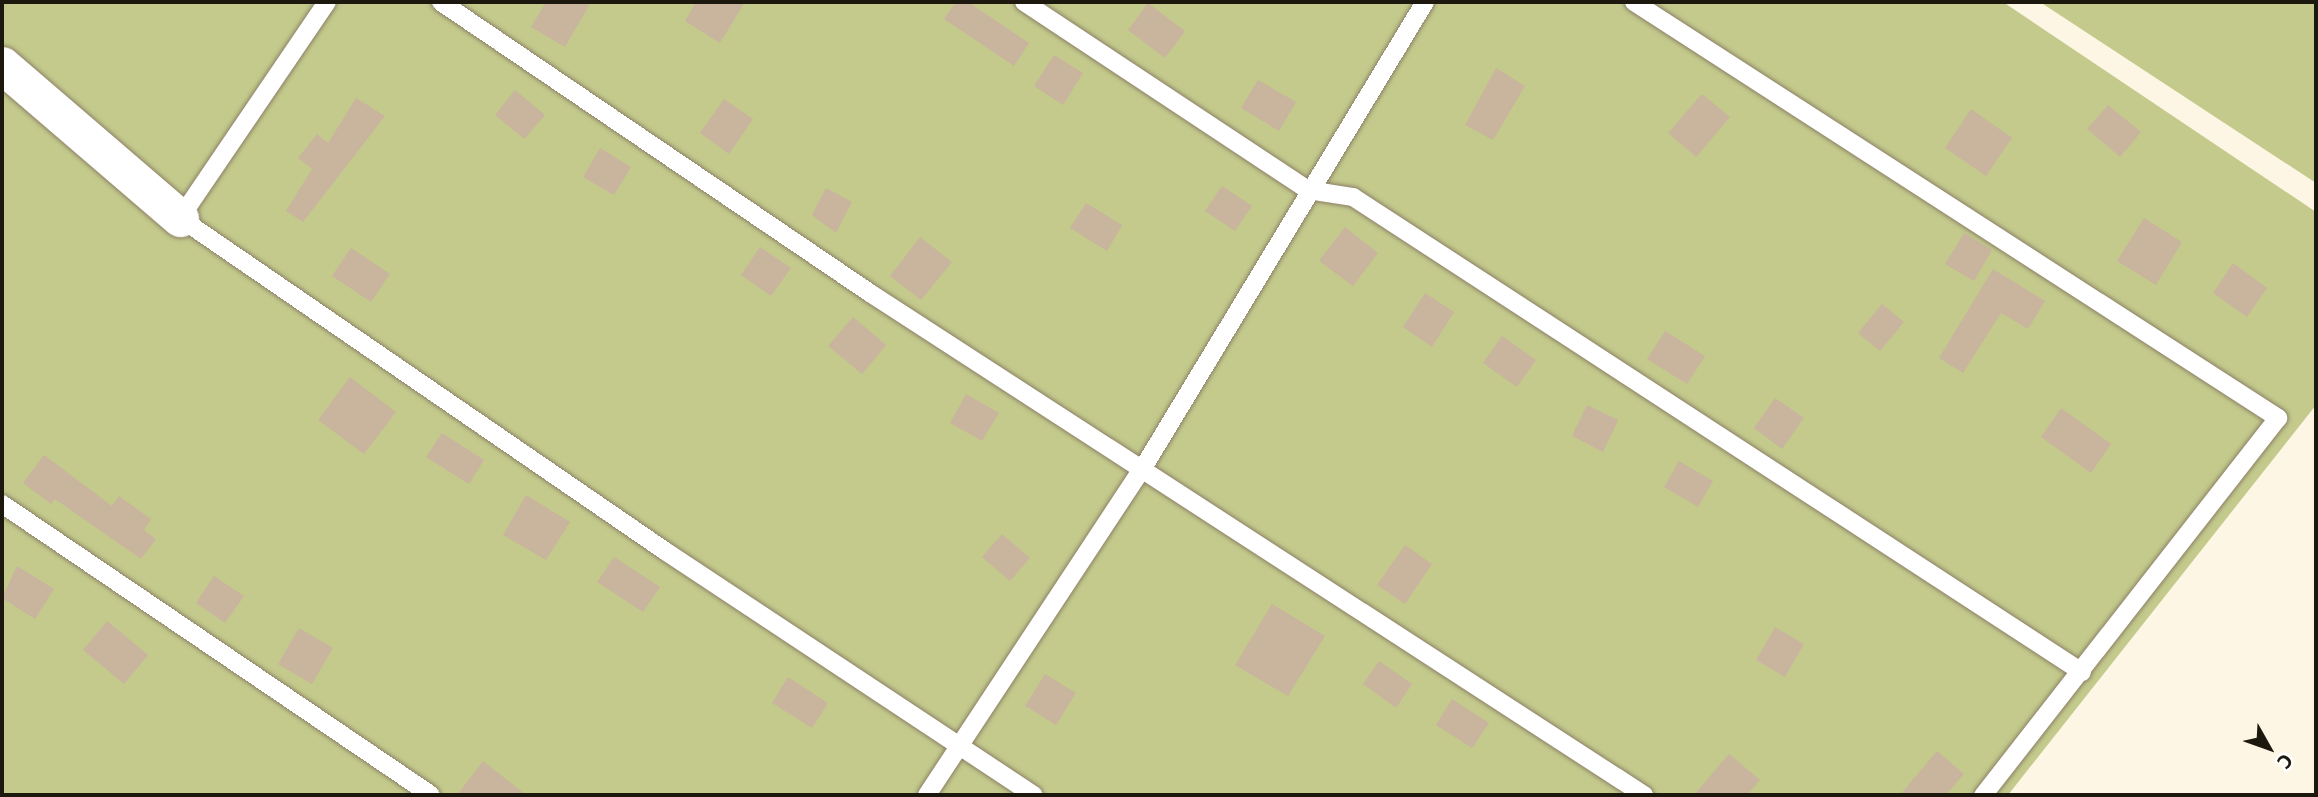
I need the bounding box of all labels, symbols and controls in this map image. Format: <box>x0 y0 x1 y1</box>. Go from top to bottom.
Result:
north arrow <box>2234 713 2304 783</box>
text: С <box>2271 748 2299 775</box>

